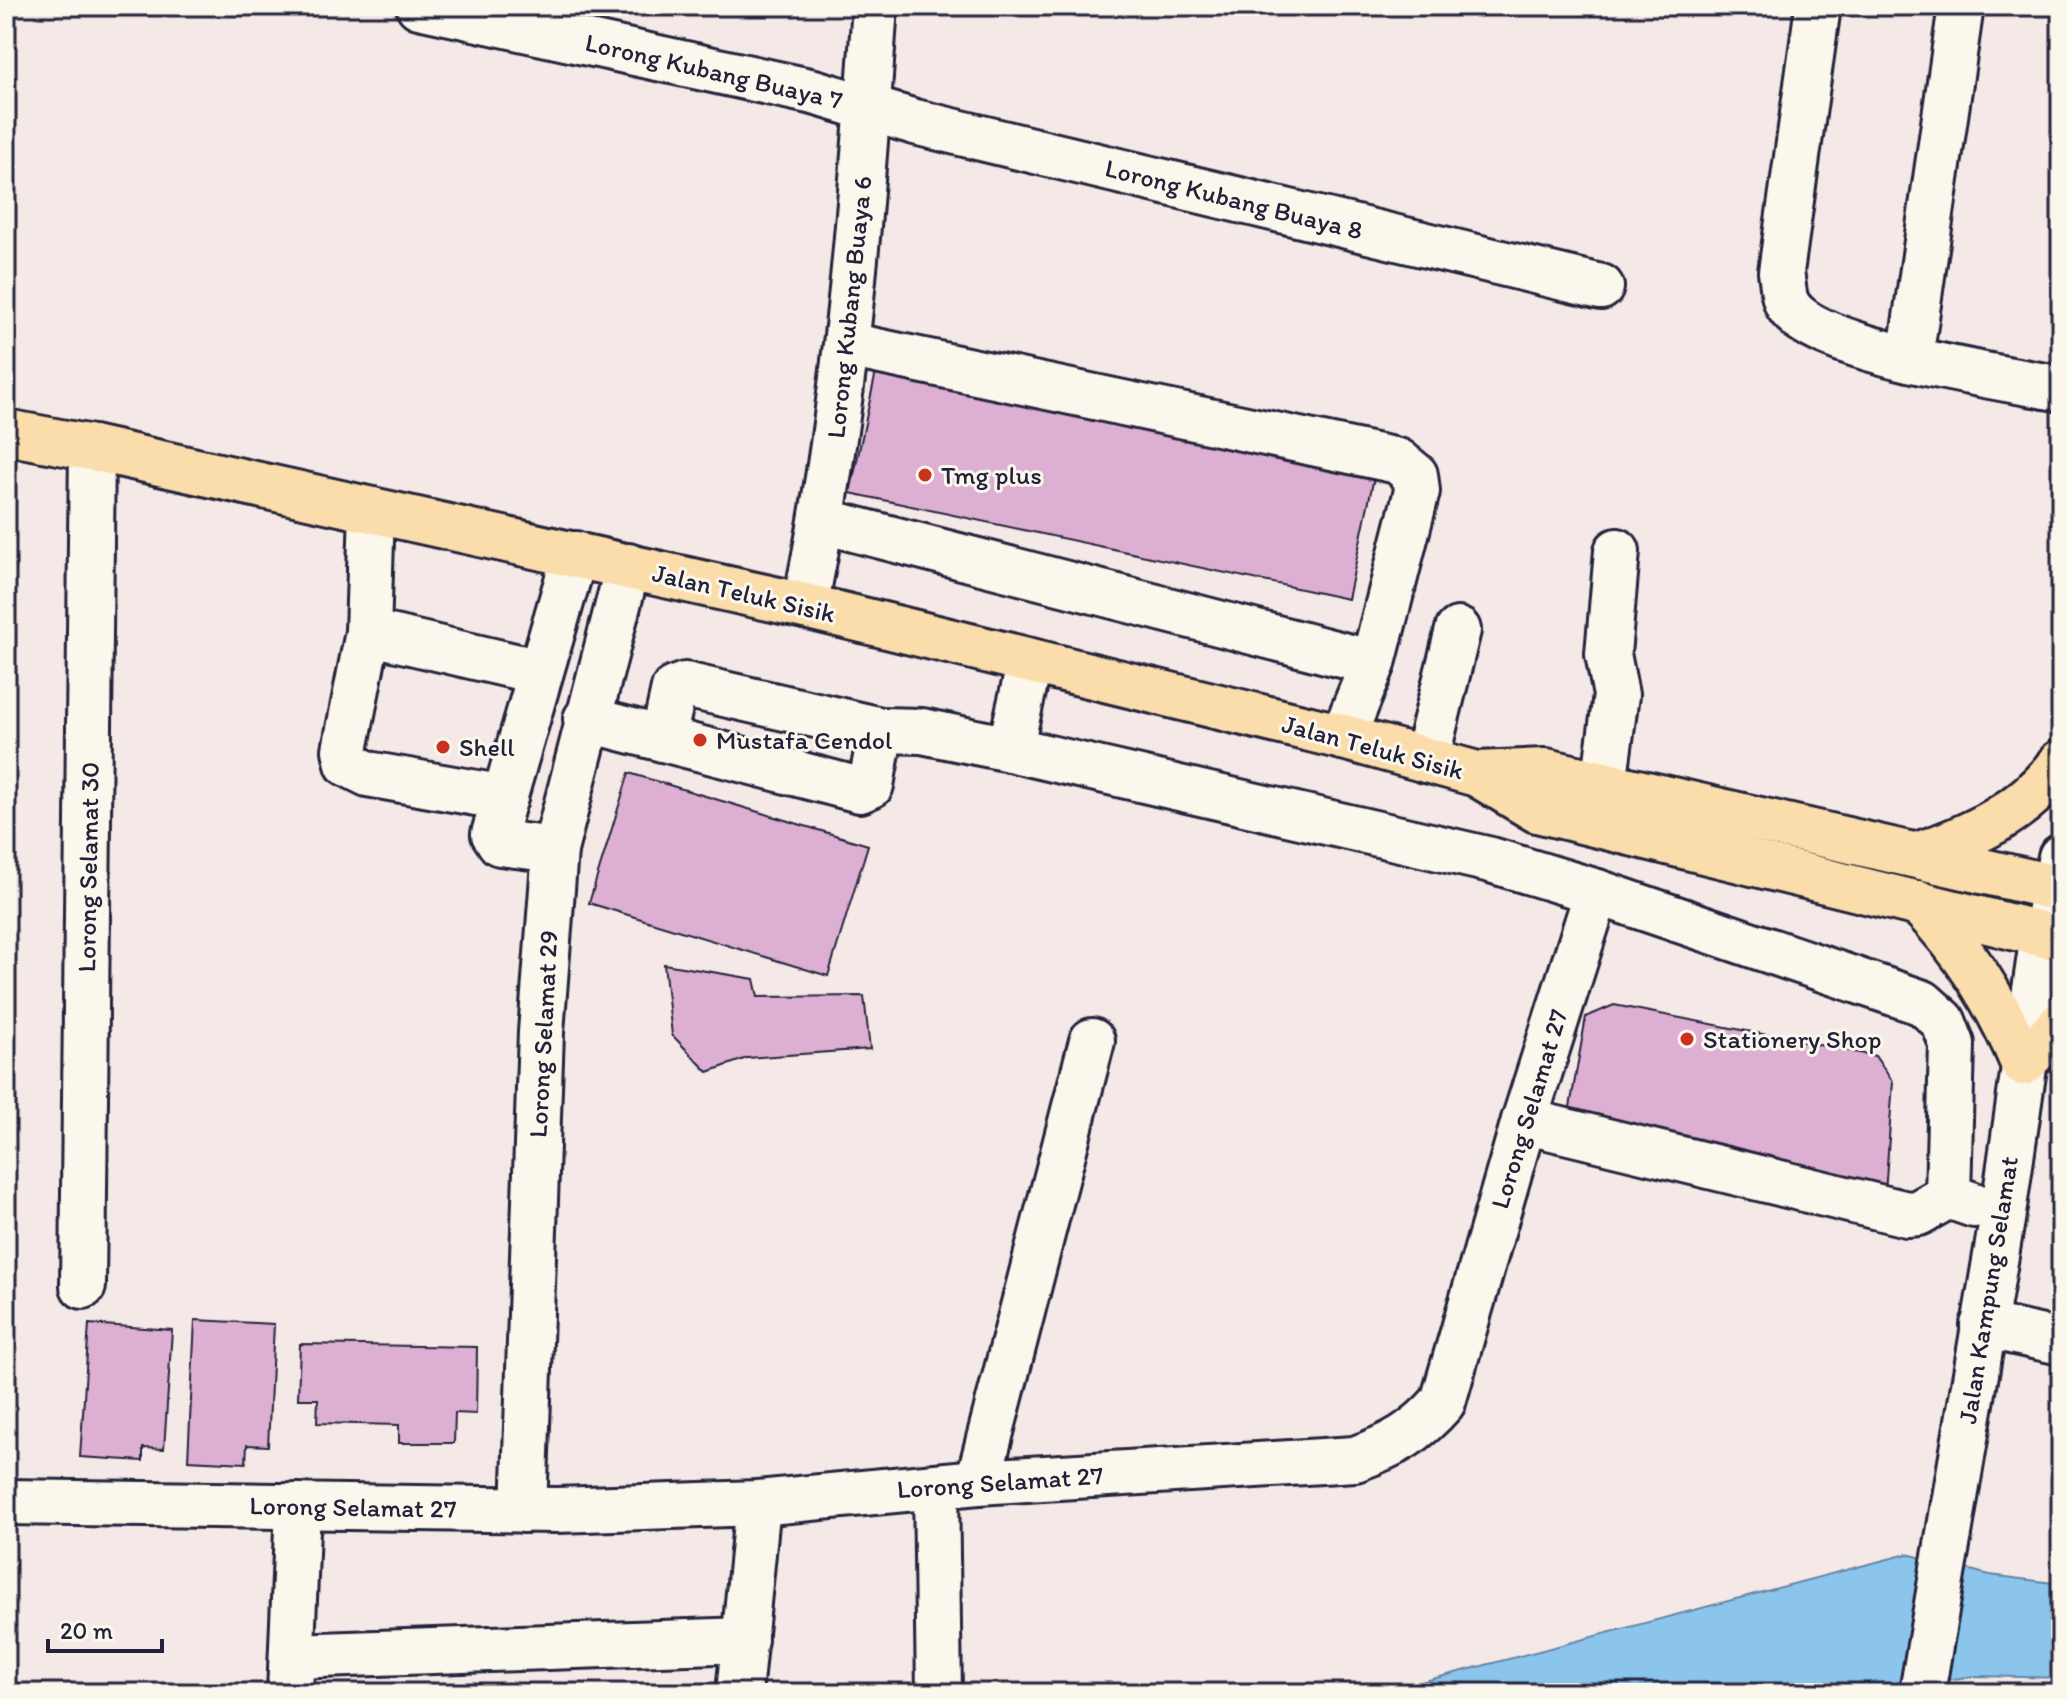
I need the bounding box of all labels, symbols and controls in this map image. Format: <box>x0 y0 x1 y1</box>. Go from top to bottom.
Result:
street label: Lorong Kubang Buaya 7 <box>582 26 846 116</box>
street label: Lorong Kubang Buaya 8 <box>1102 151 1366 247</box>
street label: Lorong Kubang Buaya 6 <box>819 174 879 440</box>
place label: Tmg plus <box>941 459 1042 491</box>
marker: Tmg plus <box>916 466 934 484</box>
street label: Jalan Teluk Sisik <box>650 556 839 630</box>
street label: Jalan Teluk Sisik <box>1279 707 1468 787</box>
place label: Mustafa Cendol <box>716 724 892 756</box>
place label: Shell <box>459 731 515 763</box>
marker: Mustafa Cendol <box>691 731 709 749</box>
marker: Shell <box>434 738 452 756</box>
street label: Lorong Selamat 30 <box>70 761 106 973</box>
street label: Lorong Selamat 29 <box>522 929 564 1139</box>
street label: Lorong Selamat 27 <box>1483 1005 1575 1213</box>
place label: Stationery Shop <box>1703 1023 1881 1055</box>
marker: Stationery Shop <box>1678 1030 1696 1048</box>
street label: Jalan Kampung Selamat <box>1951 1154 2025 1426</box>
street label: Lorong Selamat 27 <box>896 1459 1104 1505</box>
street label: Lorong Selamat 27 <box>249 1489 457 1525</box>
scale bar <box>48 1603 162 1653</box>
text: 20 m <box>60 1616 113 1645</box>

